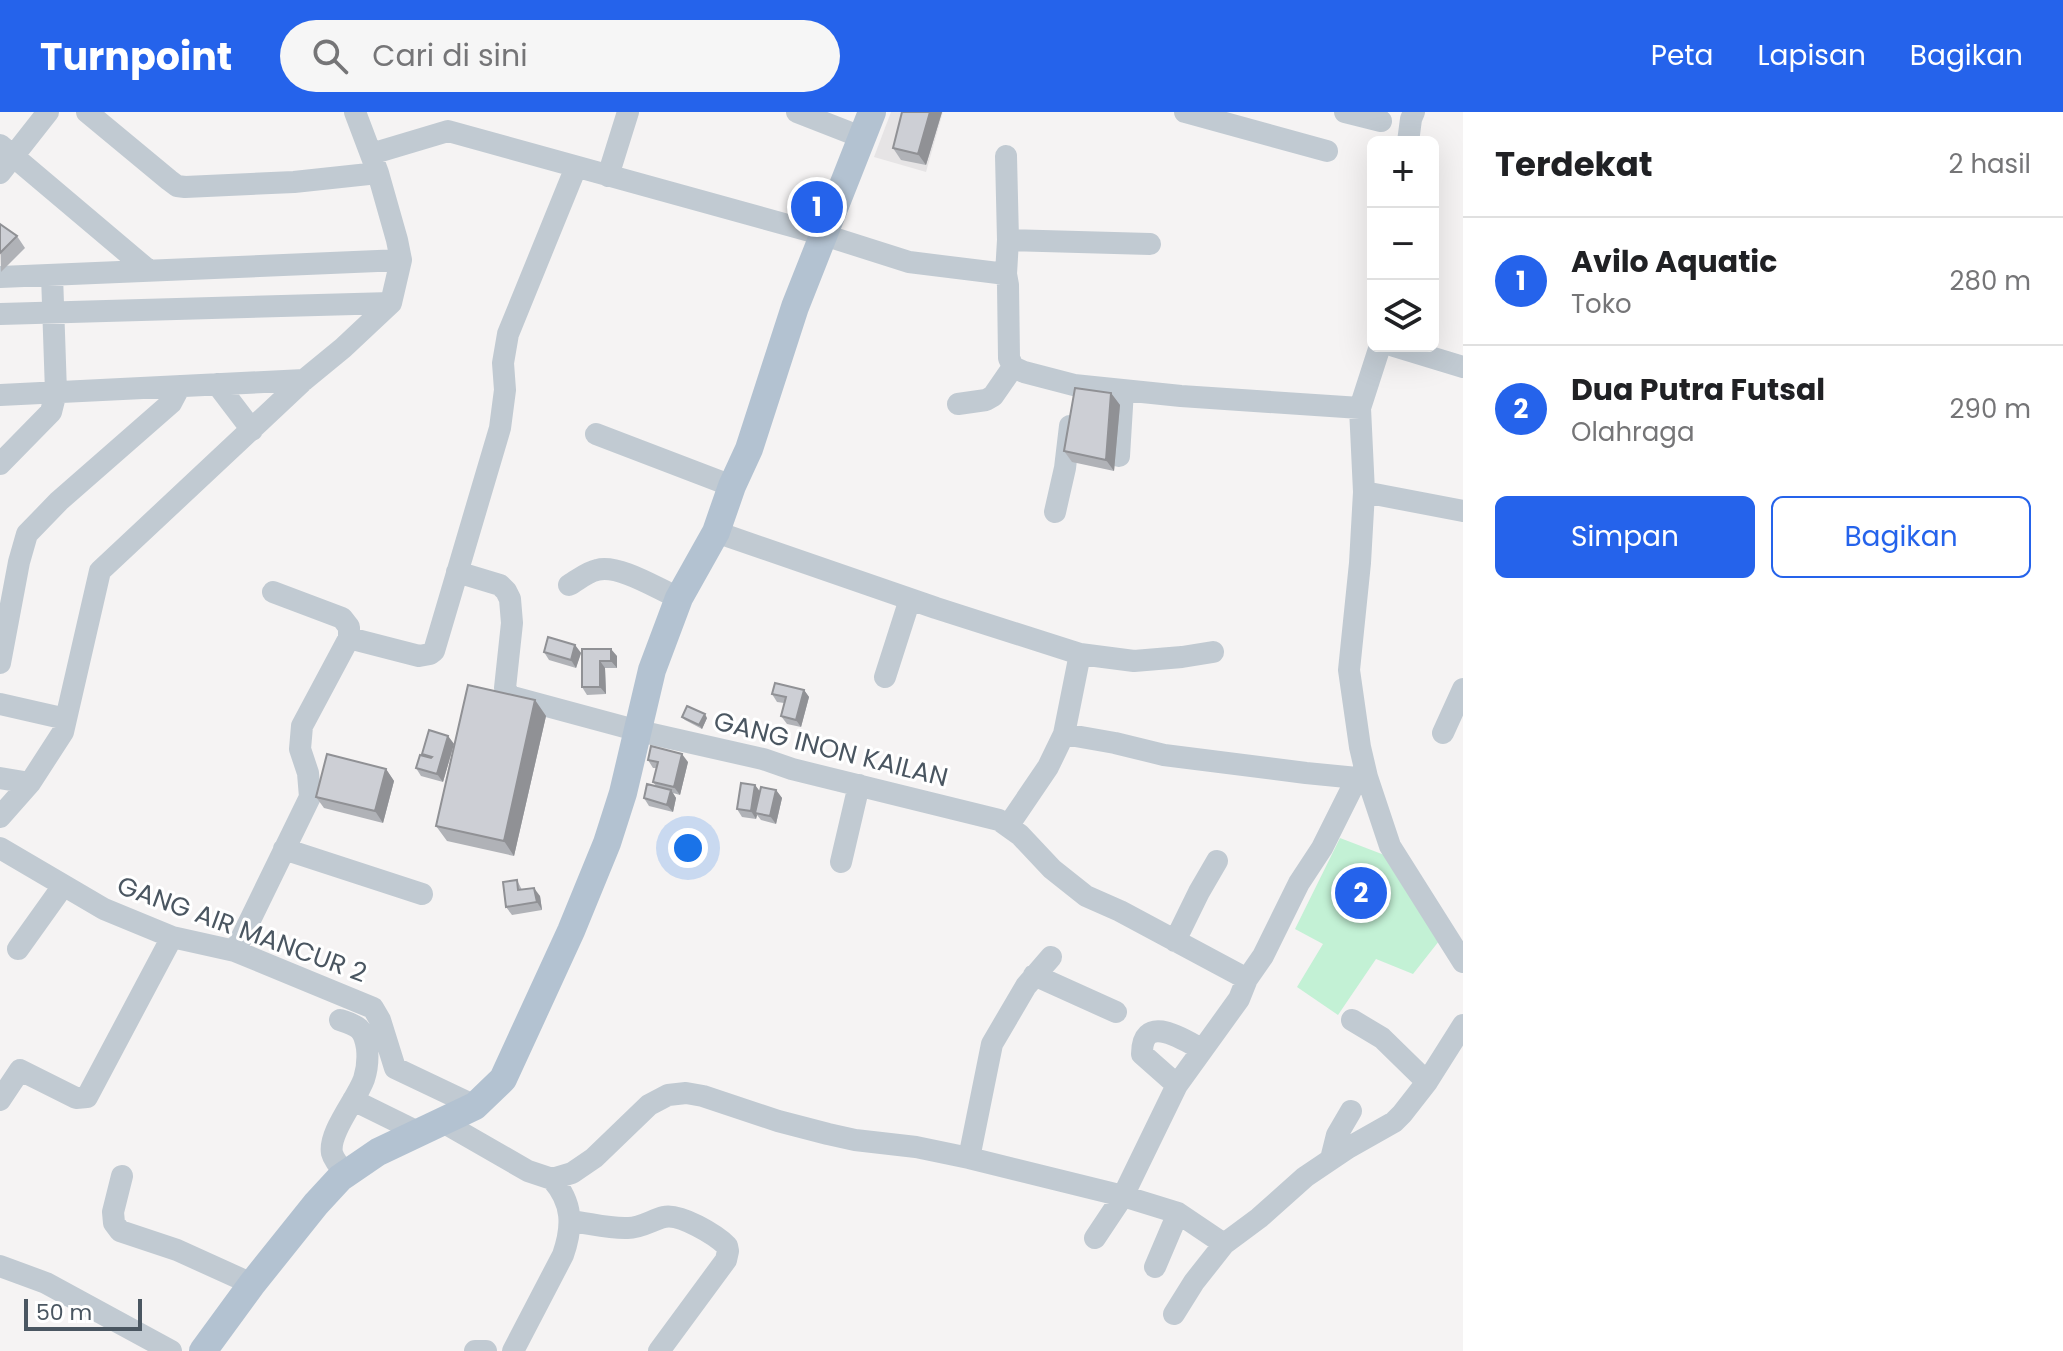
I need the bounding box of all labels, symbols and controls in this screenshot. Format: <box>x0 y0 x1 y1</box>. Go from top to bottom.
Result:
search box <box>280 20 840 92</box>
text: Turnpoint <box>40 30 232 83</box>
icon: search <box>308 34 352 78</box>
text: Cari di sini <box>372 34 528 77</box>
text: Peta <box>1651 36 1714 75</box>
text: Lapisan <box>1758 36 1866 75</box>
text: Bagikan <box>1910 36 2023 75</box>
map controls <box>1367 136 1439 352</box>
button: + <box>1367 136 1439 208</box>
text: Terdekat <box>1495 140 1653 188</box>
text: 2 hasil <box>1949 146 2031 182</box>
pin: 1 <box>791 177 843 237</box>
button: − <box>1367 208 1439 280</box>
text: Avilo Aquatic <box>1571 240 1777 283</box>
text: 1 <box>1516 263 1526 299</box>
text: 280 m <box>1950 263 2031 299</box>
button: layers <box>1367 280 1439 352</box>
text: Toko <box>1571 286 1632 322</box>
text: Dua Putra Futsal <box>1571 368 1825 411</box>
text: 2 <box>1514 391 1528 427</box>
text: 290 m <box>1950 391 2031 427</box>
text: Olahraga <box>1571 414 1694 450</box>
button: Simpan <box>1495 496 1755 578</box>
button: Bagikan <box>1771 496 2031 578</box>
street label: GANG INON KAILAN <box>710 702 952 796</box>
your location <box>668 828 708 868</box>
pin: 2 <box>1335 863 1387 923</box>
street label: GANG AIR MANCUR 2 <box>112 867 372 991</box>
scale bar <box>24 1295 142 1331</box>
text: 50 m <box>36 1297 92 1328</box>

